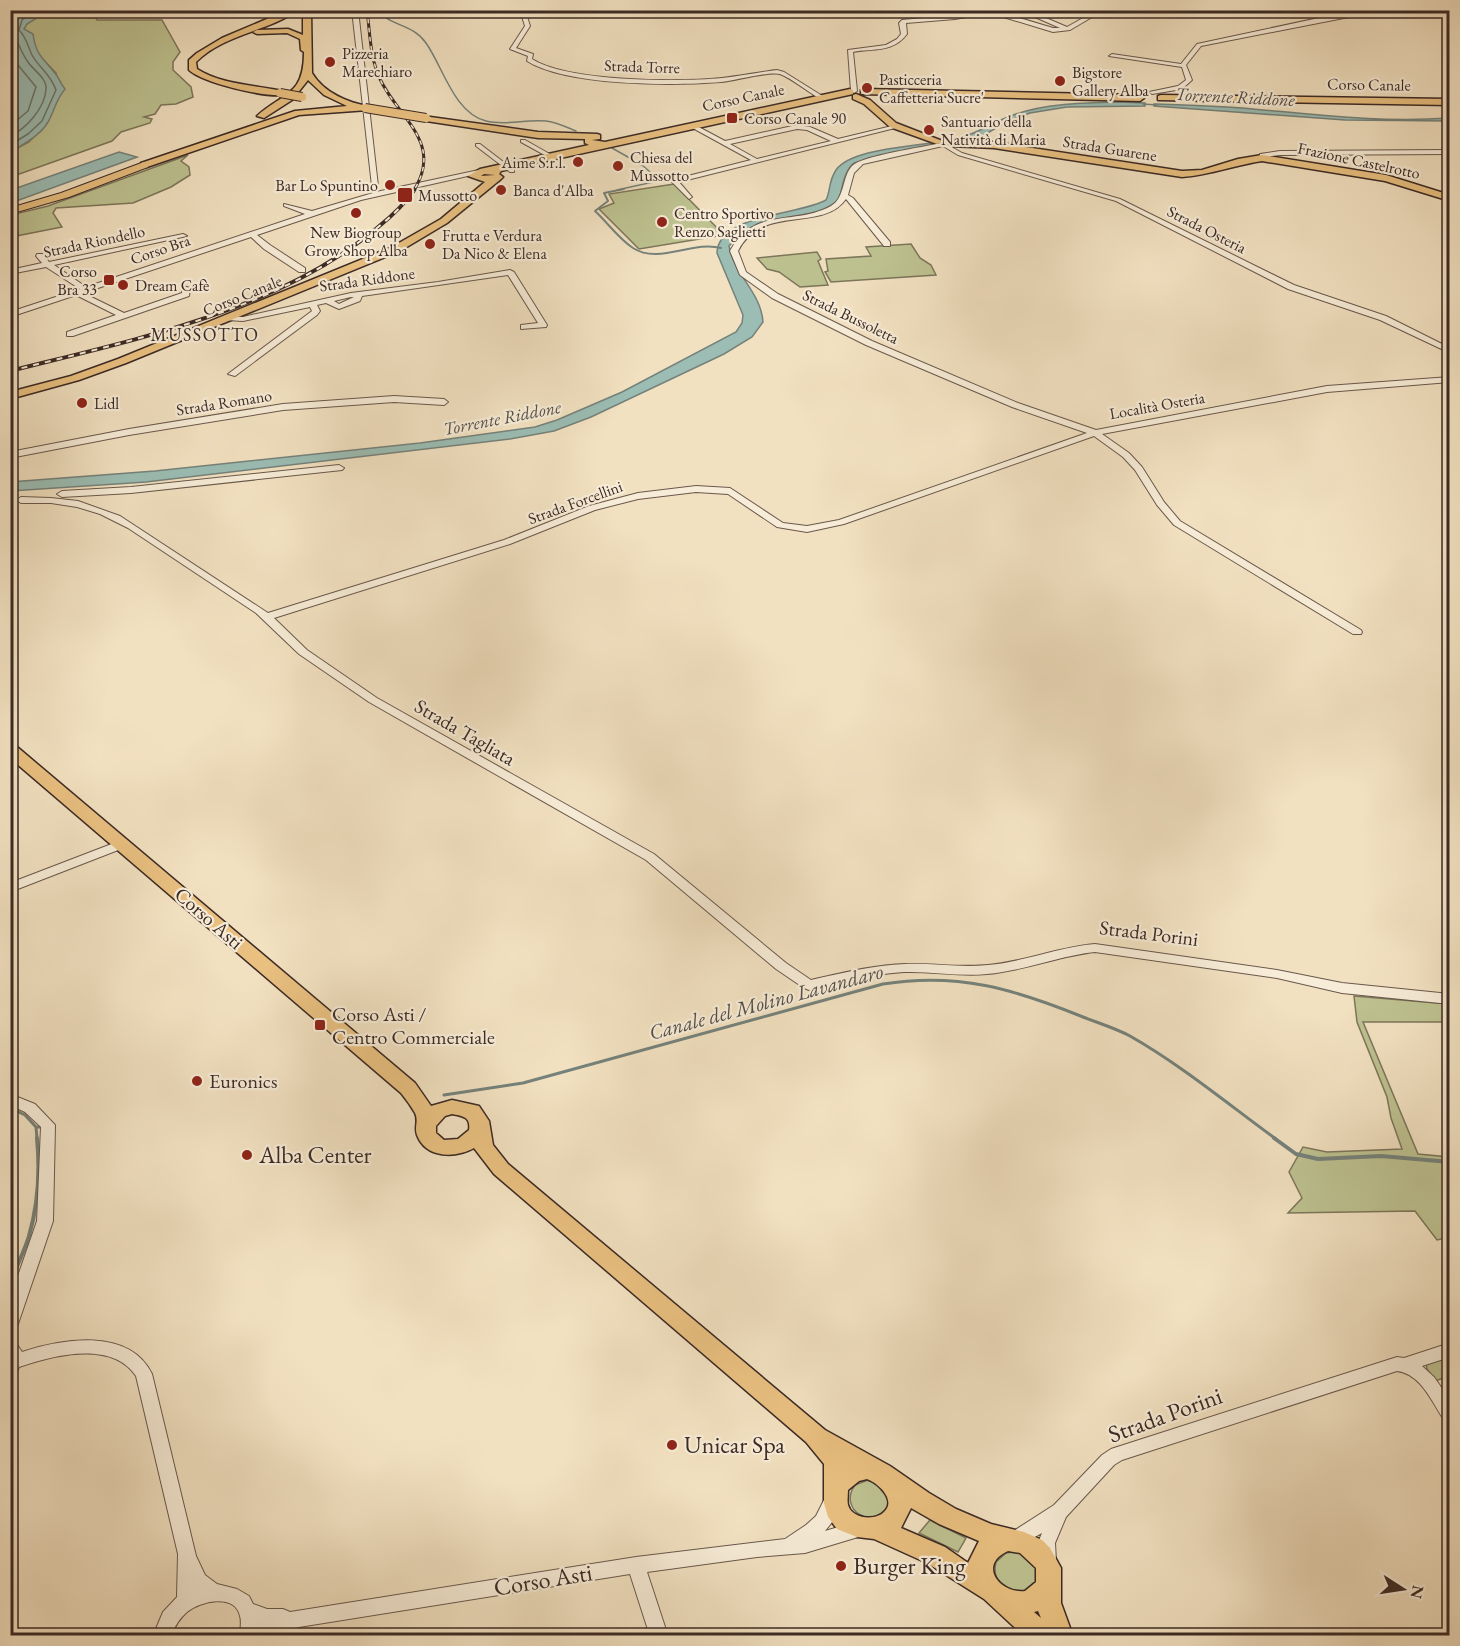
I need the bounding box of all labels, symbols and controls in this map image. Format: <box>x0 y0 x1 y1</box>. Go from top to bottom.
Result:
place label: Pizzeria Marechiaro <box>342 43 412 82</box>
marker: Pizzeria Marechiaro <box>323 55 337 69</box>
street label: Strada Torre <box>604 55 680 78</box>
place label: Bigstore Gallery Alba <box>1072 62 1149 101</box>
place label: Pasticceria Caffetteria Sucre' <box>879 69 984 108</box>
street label: Corso Canale <box>1327 73 1411 96</box>
marker: Bigstore Gallery Alba <box>1053 74 1067 88</box>
street label: Corso Canale <box>700 79 786 116</box>
marker: Pasticceria Caffetteria Sucre' <box>860 81 874 95</box>
water label: Torrente Riddone <box>1175 82 1296 111</box>
place label: Corso Canale 90 <box>744 108 846 129</box>
marker: Corso Canale 90 <box>725 111 739 125</box>
place label: Santuario della Natività di Maria <box>941 111 1046 150</box>
marker: Santuario della Natività di Maria <box>922 123 936 137</box>
street label: Strada Guarene <box>1062 131 1158 166</box>
street label: Frazione Castelrotto <box>1296 137 1422 184</box>
place label: Chiesa del Mussotto <box>630 147 693 186</box>
place label: Aime S.r.l. <box>500 152 566 173</box>
marker: Aime S.r.l. <box>571 155 585 169</box>
marker: Chiesa del Mussotto <box>611 159 625 173</box>
place label: Bar Lo Spuntino <box>275 175 378 196</box>
marker: Bar Lo Spuntino <box>383 178 397 192</box>
place label: Banca d'Alba <box>513 180 594 201</box>
marker: Banca d'Alba <box>494 183 508 197</box>
place label: Mussotto <box>418 185 477 206</box>
marker: Mussotto <box>396 186 414 204</box>
street label: Strada Osteria <box>1164 201 1250 259</box>
place label: Centro Sportivo Renzo Saglietti <box>674 203 774 242</box>
marker: New Biogroup Grow Shop Alba <box>349 206 363 220</box>
marker: Centro Sportivo Renzo Saglietti <box>655 215 669 229</box>
street label: Strada Riondello <box>41 220 147 263</box>
place label: New Biogroup Grow Shop Alba <box>304 222 408 261</box>
place label: Frutta e Verdura Da Nico & Elena <box>442 225 547 264</box>
street label: Corso Bra <box>127 229 193 270</box>
marker: Frutta e Verdura Da Nico & Elena <box>423 237 437 251</box>
place label: Corso Bra 33 <box>57 261 97 300</box>
street label: Strada Riddone <box>318 262 416 297</box>
street label: Corso Canale <box>200 270 285 321</box>
marker: Corso Bra 33 <box>102 273 116 287</box>
place label: Dream Cafè <box>135 275 209 296</box>
marker: Dream Cafè <box>116 278 130 292</box>
street label: Strada Bussoletta <box>799 284 903 349</box>
district label: MUSSOTTO <box>150 323 260 346</box>
street label: Strada Romano <box>175 385 273 420</box>
street label: Località Osteria <box>1108 387 1207 424</box>
place label: Lidl <box>94 393 119 414</box>
water label: Torrente Riddone <box>441 395 564 440</box>
marker: Lidl <box>75 396 89 410</box>
street label: Strada Forcellini <box>525 476 625 529</box>
street label: Strada Tagliata <box>410 693 520 771</box>
street label: Corso Asti <box>169 881 249 955</box>
street label: Strada Porini <box>1098 914 1200 952</box>
water label: Canale del Molino Lavandaro <box>646 957 886 1046</box>
place label: Corso Asti / Centro Commerciale <box>332 1001 495 1050</box>
marker: Corso Asti / Centro Commerciale <box>313 1018 327 1032</box>
place label: Euronics <box>209 1068 277 1094</box>
marker: Euronics <box>190 1074 204 1088</box>
place label: Alba Center <box>258 1139 372 1170</box>
marker: Alba Center <box>240 1148 254 1162</box>
street label: Strada Porini <box>1104 1380 1226 1449</box>
place label: Unicar Spa <box>684 1429 785 1460</box>
marker: Unicar Spa <box>665 1438 679 1452</box>
place label: Burger King <box>853 1550 966 1581</box>
street label: Corso Asti <box>492 1556 594 1603</box>
marker: Burger King <box>834 1559 848 1573</box>
north arrow <box>1373 1559 1433 1619</box>
text: N <box>1406 1583 1429 1601</box>

